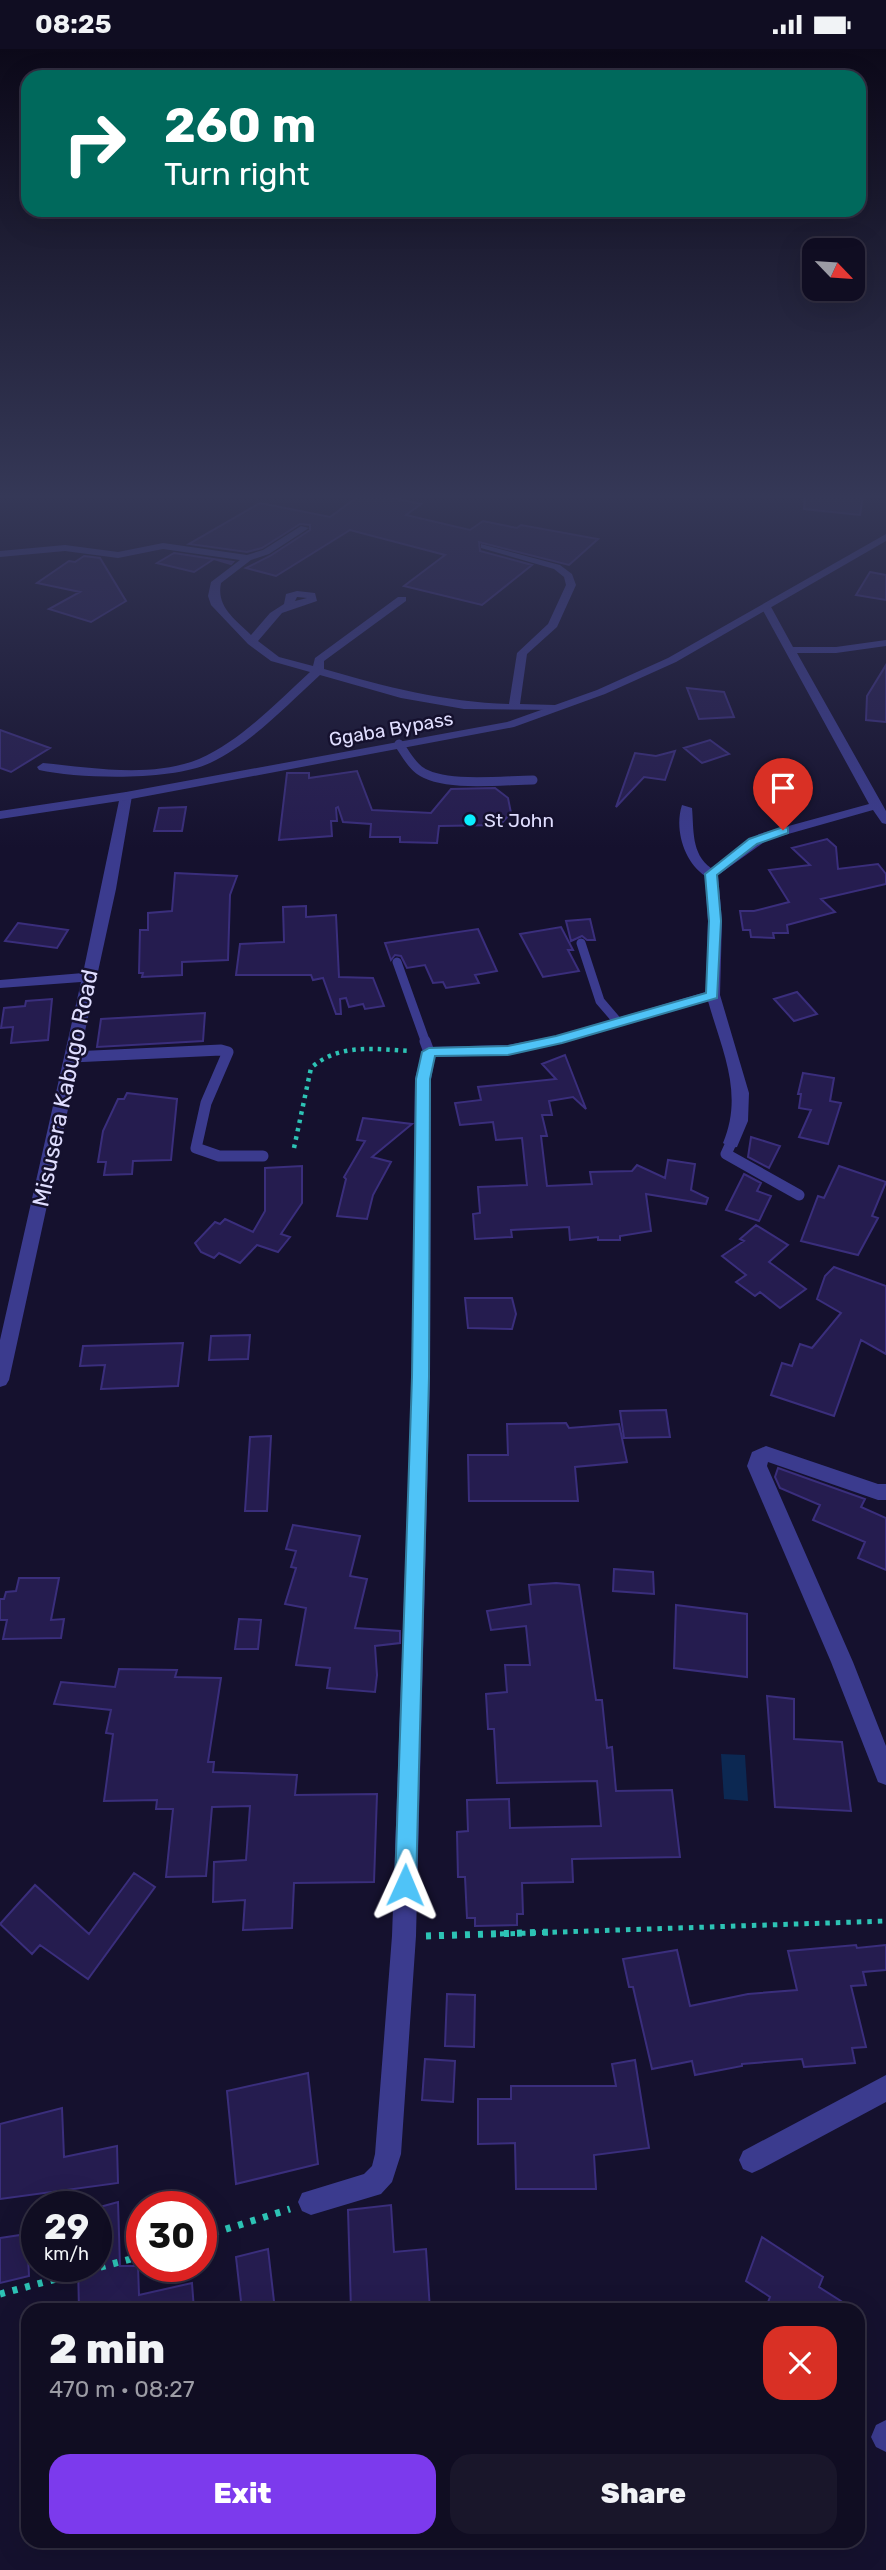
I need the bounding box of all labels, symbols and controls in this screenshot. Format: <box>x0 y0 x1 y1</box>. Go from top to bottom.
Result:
text: 08:25 <box>35 9 112 40</box>
text: 260 m <box>164 96 316 154</box>
icon: right <box>49 98 140 189</box>
text: Turn right <box>164 155 309 193</box>
north arrow <box>802 238 864 301</box>
map controls <box>802 238 865 301</box>
street label: Ggaba Bypass <box>327 707 455 751</box>
pin <box>753 758 813 830</box>
icon: arrive <box>764 769 802 807</box>
place label: St John <box>484 809 554 832</box>
marker: St John <box>462 812 478 828</box>
street label: Misusera Kabugo Road <box>26 967 104 1209</box>
position arrow <box>368 1848 442 1922</box>
speed limit sign: 30 <box>126 2191 217 2282</box>
text: 29 <box>44 2206 89 2248</box>
text: km/h <box>44 2243 89 2265</box>
text: 2 min <box>49 2324 165 2374</box>
button: close <box>763 2326 837 2400</box>
text: 470 m · 08:27 <box>49 2375 195 2403</box>
button: Exit <box>49 2454 436 2534</box>
button: Share <box>450 2454 837 2534</box>

